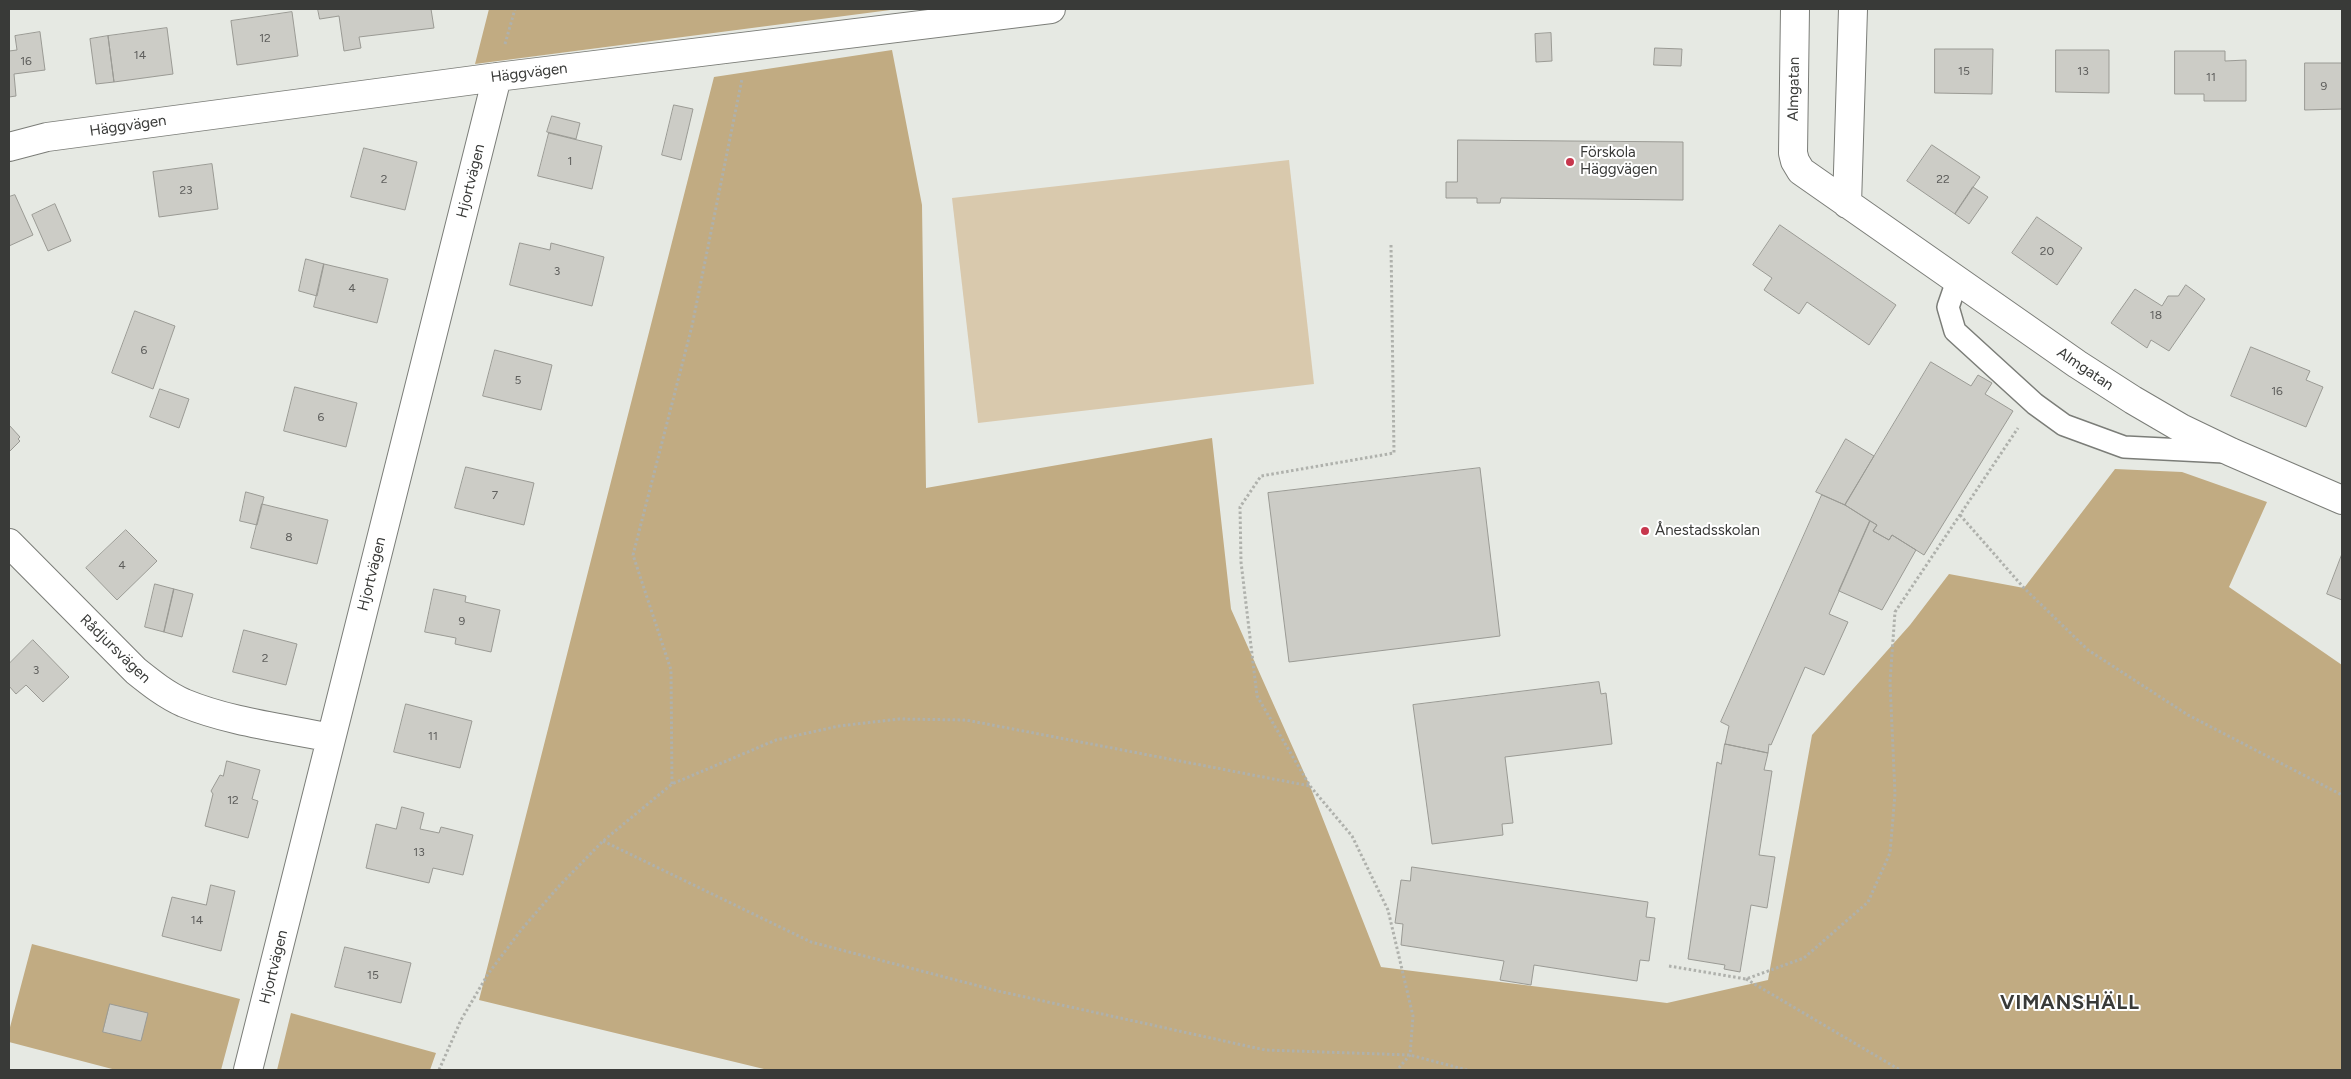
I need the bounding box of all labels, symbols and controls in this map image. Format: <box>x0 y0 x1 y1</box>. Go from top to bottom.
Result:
house number: 12 <box>259 31 271 45</box>
house number: 14 <box>134 48 146 62</box>
house number: 16 <box>20 54 32 68</box>
street label: Almgatan <box>1784 57 1804 121</box>
street label: Häggvägen <box>490 59 568 87</box>
house number: 15 <box>1958 64 1970 78</box>
house number: 13 <box>2077 64 2089 78</box>
house number: 11 <box>2206 70 2216 84</box>
house number: 9 <box>2321 79 2327 93</box>
street label: Häggvägen <box>88 112 168 140</box>
street label: Hjortvägen <box>453 142 489 220</box>
place label: Förskola Häggvägen <box>1580 144 1657 179</box>
house number: 1 <box>568 154 572 168</box>
marker: Förskola Häggvägen <box>1564 156 1576 168</box>
house number: 2 <box>381 172 387 186</box>
house number: 22 <box>1936 172 1950 186</box>
house number: 23 <box>179 183 193 197</box>
house number: 20 <box>2040 244 2054 258</box>
house number: 3 <box>554 264 560 278</box>
house number: 4 <box>348 281 356 295</box>
house number: 18 <box>2150 308 2162 322</box>
house number: 6 <box>141 343 147 357</box>
street label: Almgatan <box>2053 344 2117 394</box>
house number: 5 <box>515 373 521 387</box>
house number: 16 <box>2271 384 2283 398</box>
house number: 6 <box>318 410 324 424</box>
house number: 7 <box>492 488 498 502</box>
place label: Ånestadsskolan <box>1655 522 1760 540</box>
marker: Ånestadsskolan <box>1639 525 1651 537</box>
house number: 8 <box>285 530 293 544</box>
street label: Hjortvägen <box>354 535 390 613</box>
house number: 4 <box>118 558 126 572</box>
street label: Rådjursvägen <box>76 611 154 687</box>
house number: 9 <box>459 614 465 628</box>
house number: 2 <box>262 651 268 665</box>
house number: 3 <box>33 663 39 677</box>
house number: 11 <box>428 729 438 743</box>
house number: 12 <box>227 793 239 807</box>
house number: 13 <box>413 845 425 859</box>
house number: 14 <box>191 913 203 927</box>
street label: Hjortvägen <box>256 928 292 1006</box>
house number: 15 <box>367 968 379 982</box>
district label: VIMANSHÄLL <box>1999 991 2141 1015</box>

